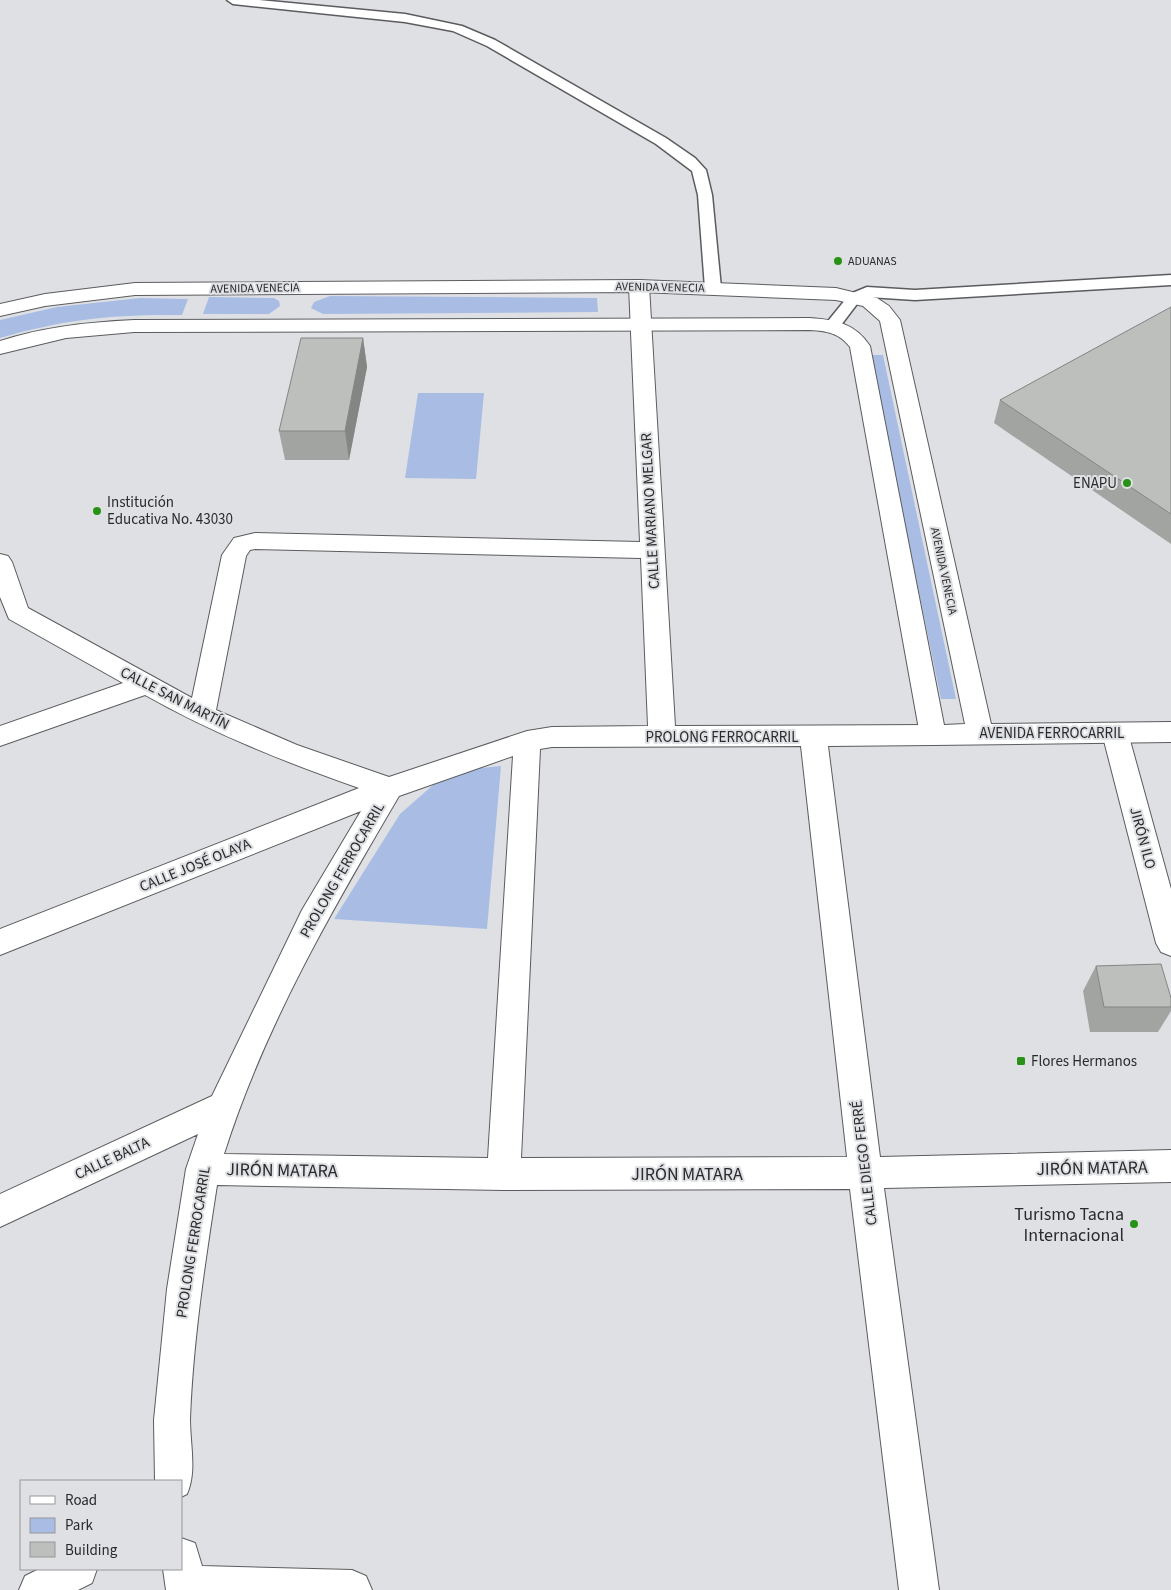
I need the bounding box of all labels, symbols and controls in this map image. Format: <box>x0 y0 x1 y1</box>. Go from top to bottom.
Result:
place label: ADUANAS <box>848 253 897 270</box>
marker: ADUANAS <box>832 255 844 267</box>
street label: AVENIDA VENECIA <box>615 278 705 297</box>
street label: AVENIDA VENECIA <box>210 279 300 298</box>
street label: CALLE MARIANO MELGAR <box>636 432 665 589</box>
place label: ENAPU <box>1073 473 1117 494</box>
marker: ENAPU <box>1121 477 1133 489</box>
place label: Institución Educativa No. 43030 <box>107 492 233 530</box>
marker: Institución Educativa No. 43030 <box>91 505 103 517</box>
street label: AVENIDA VENECIA <box>926 526 961 617</box>
street label: CALLE SAN MARTÍN <box>116 662 233 735</box>
street label: AVENIDA FERROCARRIL <box>980 723 1124 744</box>
street label: PROLONG FERROCARRIL <box>645 727 799 748</box>
street label: PROLONG FERROCARRIL <box>295 799 390 942</box>
street label: JIRÓN ILO <box>1124 805 1161 871</box>
street label: CALLE JOSÉ OLAYA <box>136 833 255 897</box>
place label: Flores Hermanos <box>1031 1051 1137 1072</box>
marker: Flores Hermanos <box>1015 1055 1027 1067</box>
street label: CALLE DIEGO FERRÉ <box>846 1099 883 1227</box>
street label: CALLE BALTA <box>71 1132 154 1185</box>
street label: JIRÓN MATARA <box>1036 1155 1148 1182</box>
street label: JIRÓN MATARA <box>226 1157 338 1184</box>
street label: JIRÓN MATARA <box>631 1162 743 1187</box>
street label: PROLONG FERROCARRIL <box>171 1165 216 1319</box>
place label: Turismo Tacna Internacional <box>1014 1202 1124 1248</box>
marker: Turismo Tacna Internacional <box>1128 1218 1140 1230</box>
legend <box>20 1480 182 1570</box>
text: Road <box>65 1490 97 1511</box>
text: Park <box>65 1515 94 1536</box>
text: Building <box>65 1540 118 1561</box>

